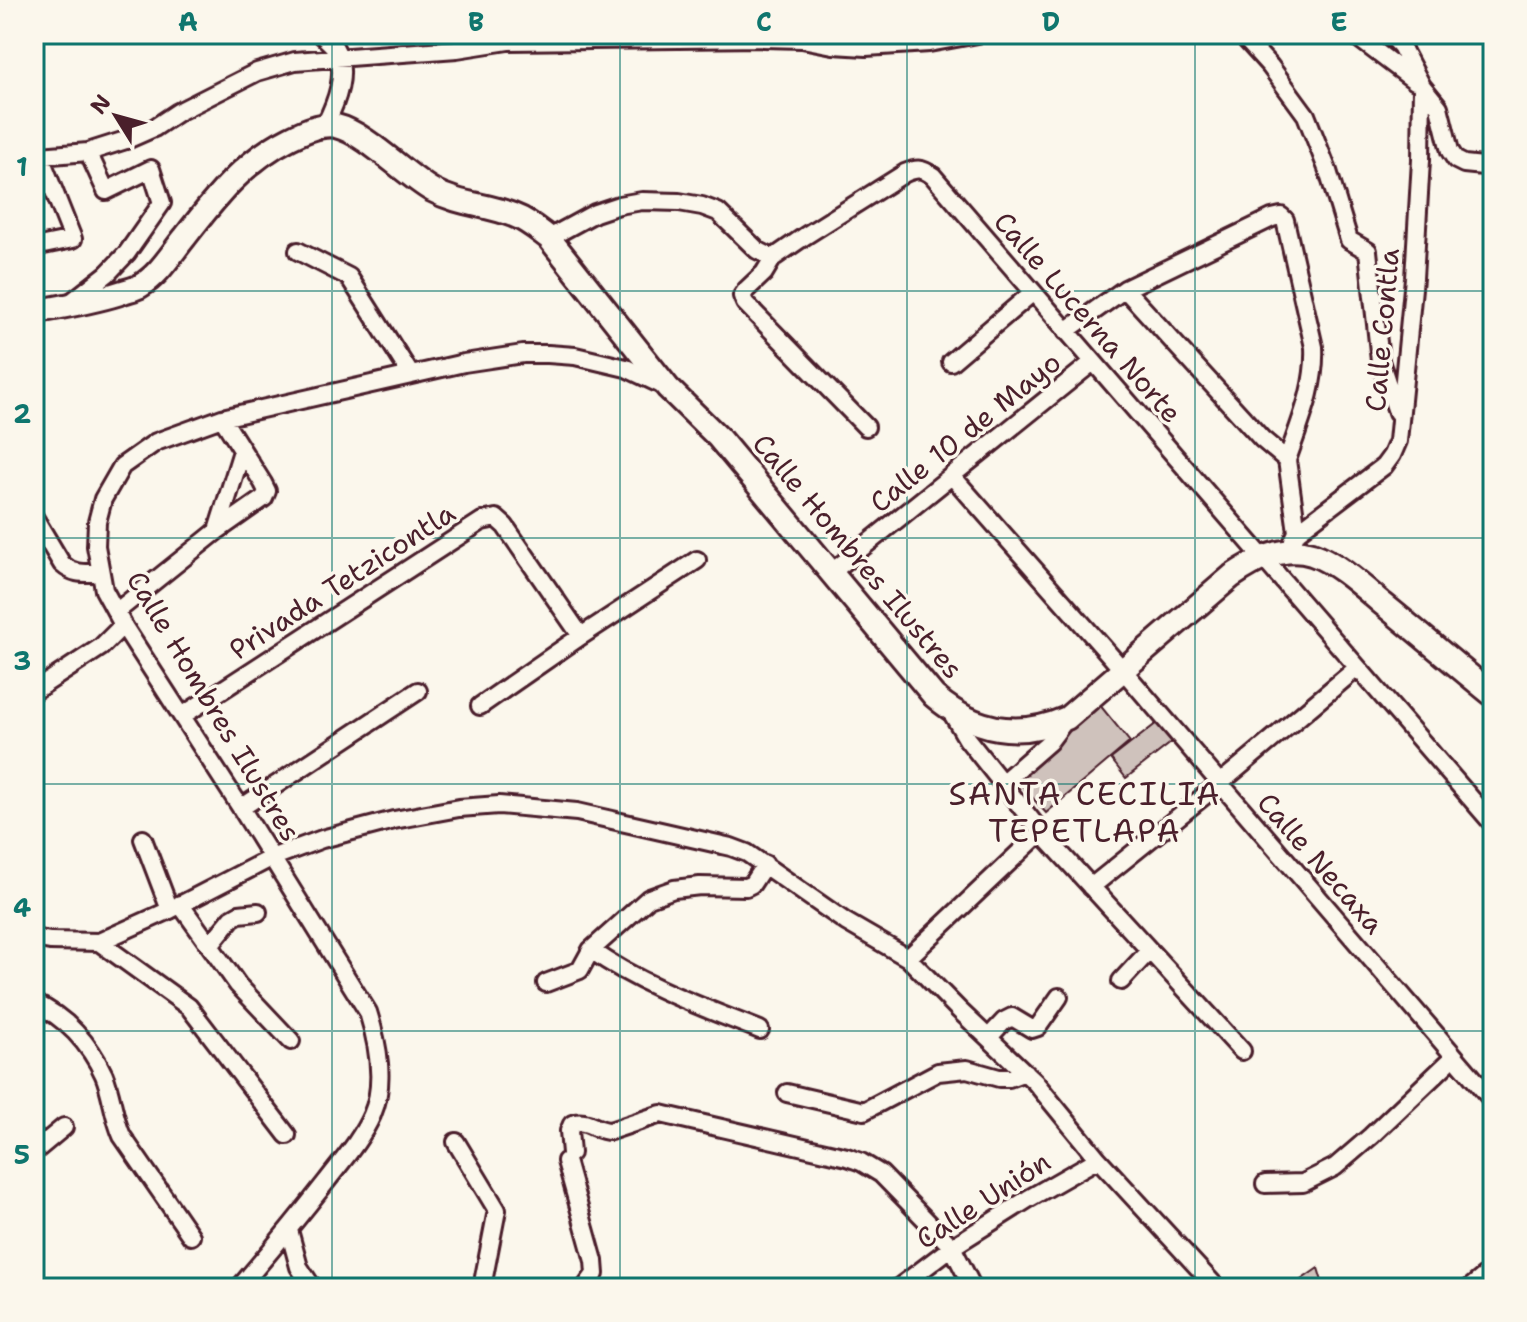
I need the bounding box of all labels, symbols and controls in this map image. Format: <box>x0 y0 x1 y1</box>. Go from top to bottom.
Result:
text: A <box>178 4 198 39</box>
text: B <box>468 4 484 39</box>
text: C <box>756 4 772 39</box>
text: D <box>1042 4 1060 39</box>
text: E <box>1330 4 1348 39</box>
north arrow <box>76 76 156 156</box>
text: N <box>84 89 117 120</box>
text: 1 <box>16 149 28 184</box>
street label: Calle Lucerna Norte <box>985 203 1191 431</box>
street label: Calle Contla <box>1356 247 1408 413</box>
street label: Calle 10 de Mayo <box>861 343 1069 521</box>
text: 2 <box>13 396 31 431</box>
street label: Calle Hombres Ilustres <box>744 425 972 687</box>
street label: Privada Tetzicontla <box>222 494 462 668</box>
street label: Calle Hombres Ilustres <box>118 564 310 848</box>
text: 3 <box>13 643 31 678</box>
district label: SANTA CECILIA TEPETLAPA <box>949 772 1221 852</box>
street label: Calle Necaxa <box>1249 784 1393 942</box>
text: 4 <box>13 890 31 925</box>
text: 5 <box>14 1137 30 1172</box>
street label: Calle Unión <box>909 1142 1057 1258</box>

